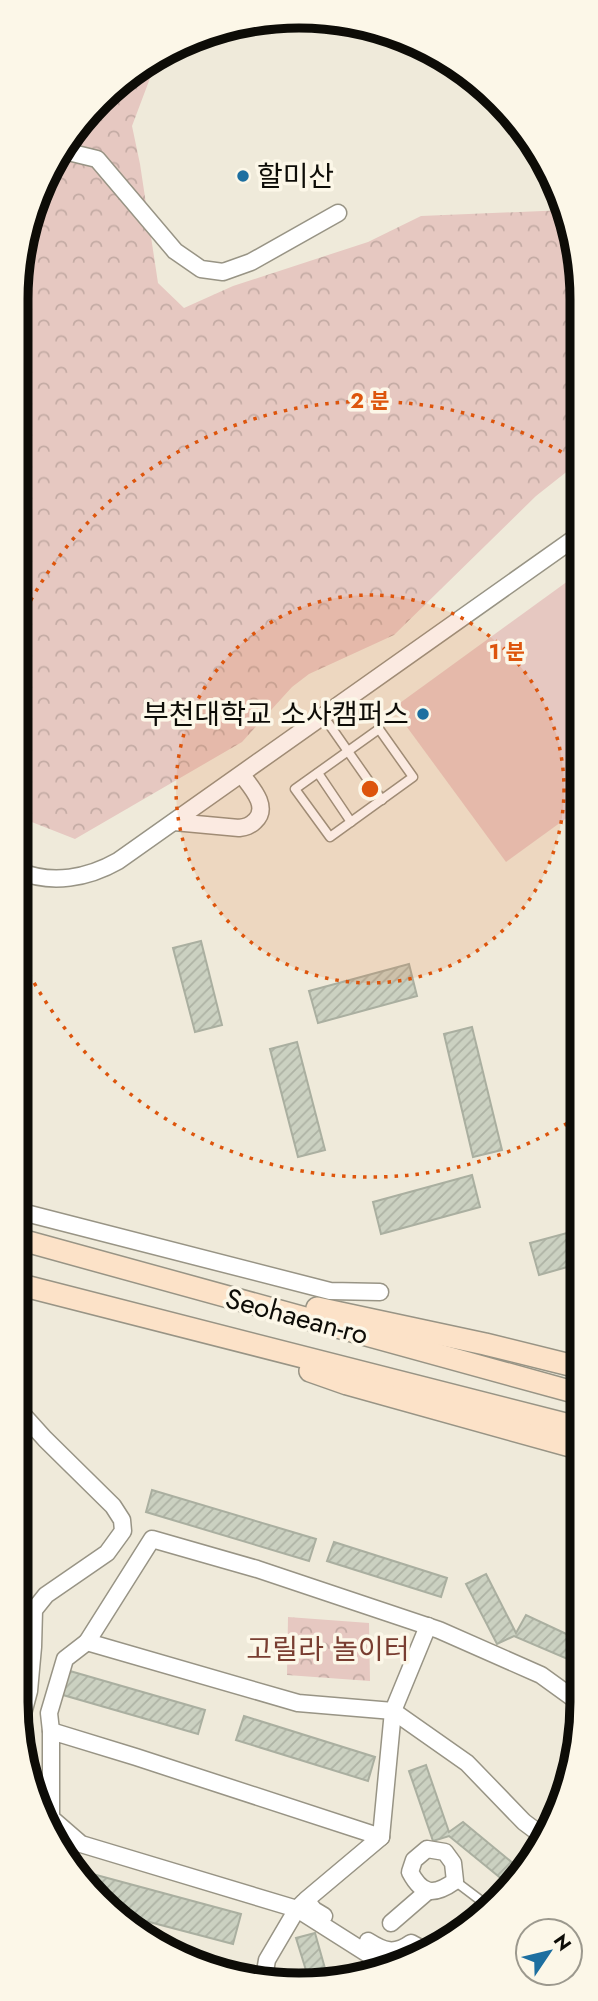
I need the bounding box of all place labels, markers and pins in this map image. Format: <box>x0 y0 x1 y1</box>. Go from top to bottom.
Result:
place label: 할미산 <box>257 156 334 197</box>
marker: 할미산 <box>235 168 251 184</box>
place label: 부천대학교 소사캠퍼스 <box>143 694 409 735</box>
marker: 부천대학교 소사캠퍼스 <box>415 706 431 722</box>
centre of rings <box>358 777 382 801</box>

